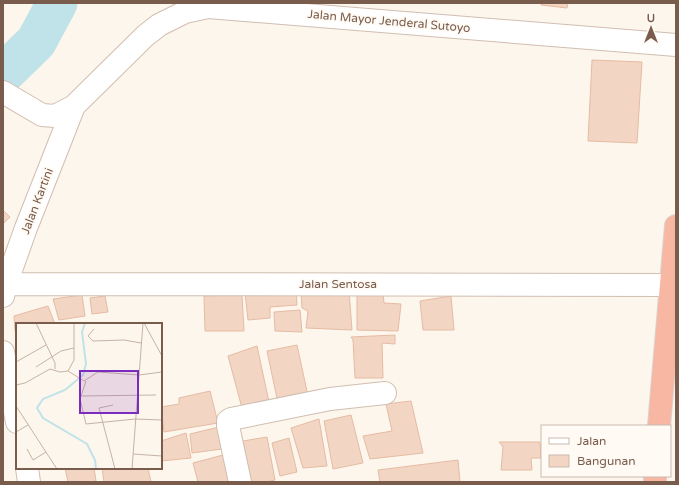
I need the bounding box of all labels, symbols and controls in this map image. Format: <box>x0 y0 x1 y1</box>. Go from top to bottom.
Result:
street label: Jalan Mayor Jenderal Sutoyo <box>307 7 471 35</box>
north arrow <box>631 8 671 48</box>
text: U <box>647 12 655 25</box>
street label: Jalan Kartini <box>18 166 56 236</box>
street label: Jalan Sentosa <box>299 277 377 291</box>
inset map <box>16 323 162 469</box>
legend <box>541 425 671 477</box>
text: Jalan <box>577 434 606 448</box>
text: Bangunan <box>577 454 636 468</box>

